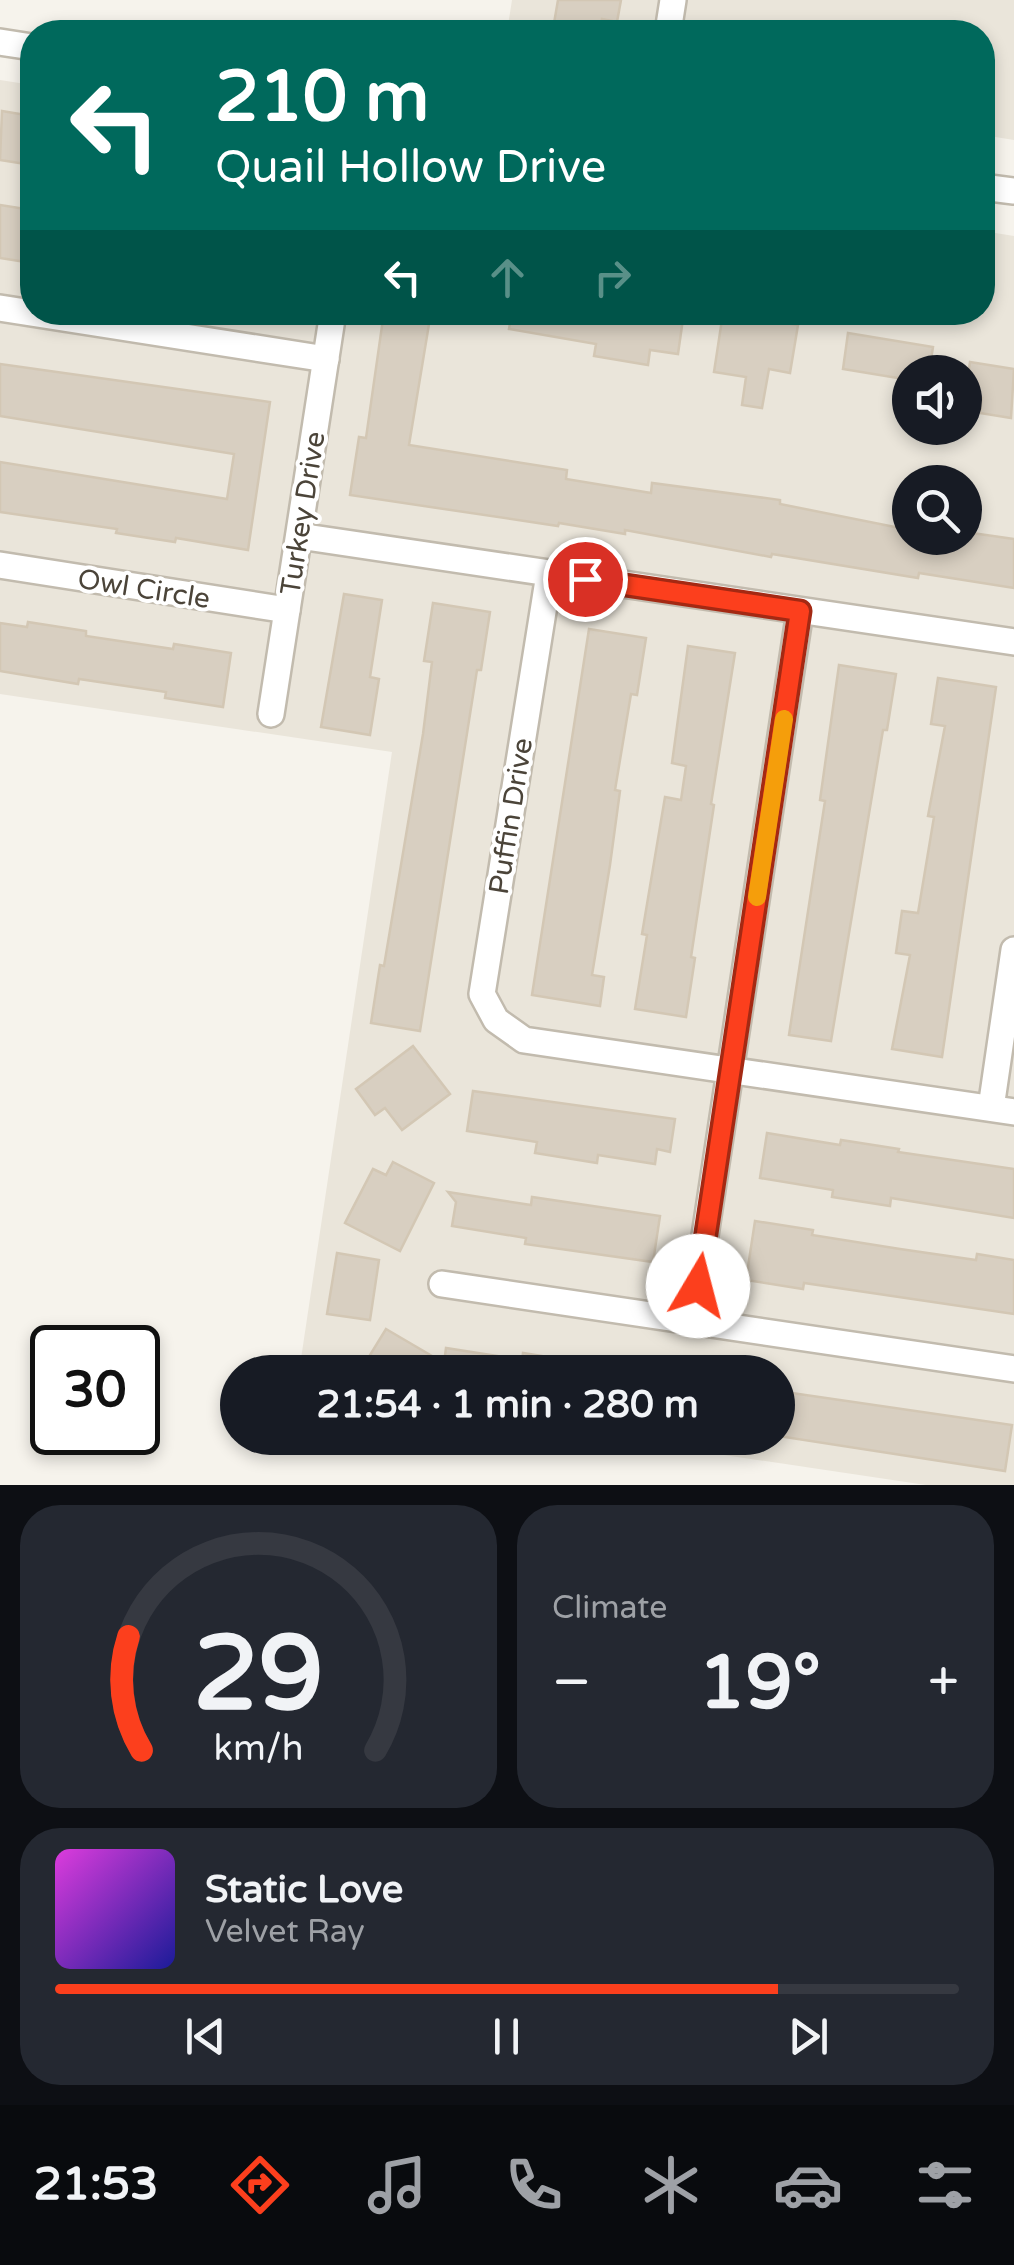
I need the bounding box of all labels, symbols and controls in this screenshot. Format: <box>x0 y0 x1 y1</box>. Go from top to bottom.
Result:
text: 210 m <box>215 56 429 140</box>
icon: left <box>50 60 180 190</box>
text: Quail Hollow Drive <box>215 141 606 195</box>
icon: left <box>375 250 430 305</box>
icon: ahead <box>480 250 535 305</box>
icon: right <box>585 250 640 305</box>
map controls <box>892 355 982 555</box>
button: sound <box>892 355 982 445</box>
street label: Turkey Drive <box>273 429 333 597</box>
button: search <box>892 465 982 555</box>
pin <box>543 537 628 622</box>
icon: arrive <box>558 552 613 607</box>
street label: Owl Circle <box>75 562 213 616</box>
street label: Puffin Drive <box>482 736 540 897</box>
position arrow <box>646 1234 750 1338</box>
speed limit sign: 30 <box>30 1325 160 1455</box>
text: 21:54 · 1 min · 280 m <box>316 1382 699 1428</box>
text: Climate <box>552 1589 667 1627</box>
text: 29 <box>193 1613 324 1738</box>
text: 19° <box>698 1638 821 1728</box>
text: − <box>552 1650 591 1716</box>
text: + <box>928 1650 959 1716</box>
text: km/h <box>214 1727 303 1770</box>
text: Static Love <box>205 1867 403 1913</box>
text: Velvet Ray <box>205 1913 365 1951</box>
icon: previous <box>178 2009 233 2064</box>
icon: pause <box>479 2009 534 2064</box>
icon: next <box>781 2009 836 2064</box>
icon: directions <box>225 2150 295 2220</box>
icon: music <box>362 2150 432 2220</box>
icon: phone <box>499 2150 569 2220</box>
icon: climate <box>636 2150 706 2220</box>
icon: car <box>773 2150 843 2220</box>
icon: filters <box>910 2150 980 2220</box>
text: 21:53 <box>34 2158 158 2212</box>

